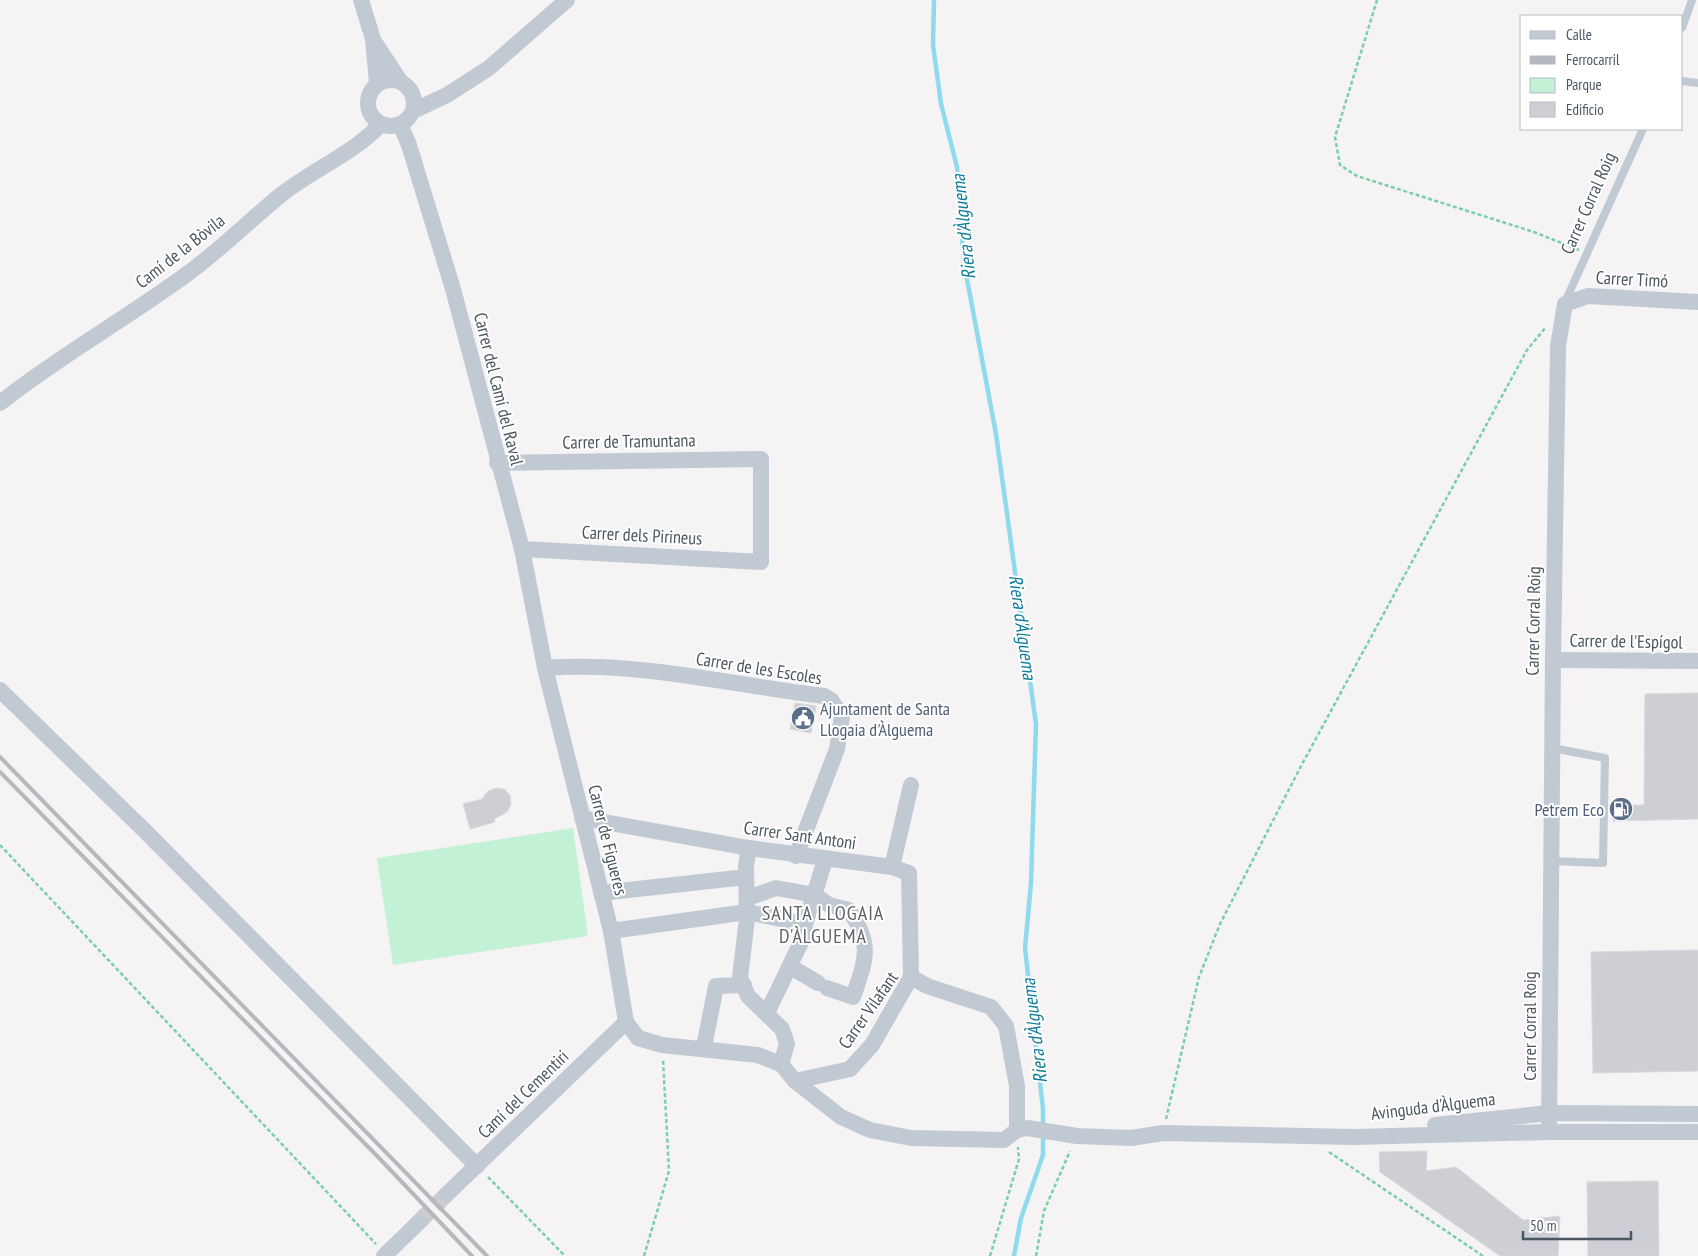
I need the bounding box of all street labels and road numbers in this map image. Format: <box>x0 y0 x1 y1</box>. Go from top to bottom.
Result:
street label: Carrer Corral Roig <box>1555 148 1621 258</box>
street label: Camí de la Bòvila <box>131 209 229 293</box>
street label: Carrer Timó <box>1595 266 1669 292</box>
street label: Carrer del Camí del Raval <box>469 310 529 469</box>
street label: Carrer de Tramuntana <box>562 428 696 454</box>
street label: Carrer dels Pirineus <box>581 520 703 550</box>
street label: Carrer Corral Roig <box>1521 566 1545 676</box>
street label: Carrer de l'Espígol <box>1569 629 1684 653</box>
street label: Carrer de les Escoles <box>694 647 824 689</box>
street label: Carrer de Figueres <box>583 782 633 898</box>
street label: Carrer Sant Antoni <box>742 816 858 854</box>
street label: Carrer Vilafant <box>833 967 903 1053</box>
street label: Carrer Corral Roig <box>1518 971 1541 1081</box>
street label: Camí del Cementiri <box>473 1045 573 1143</box>
street label: Avinguda d'Àlguema <box>1370 1087 1496 1125</box>

